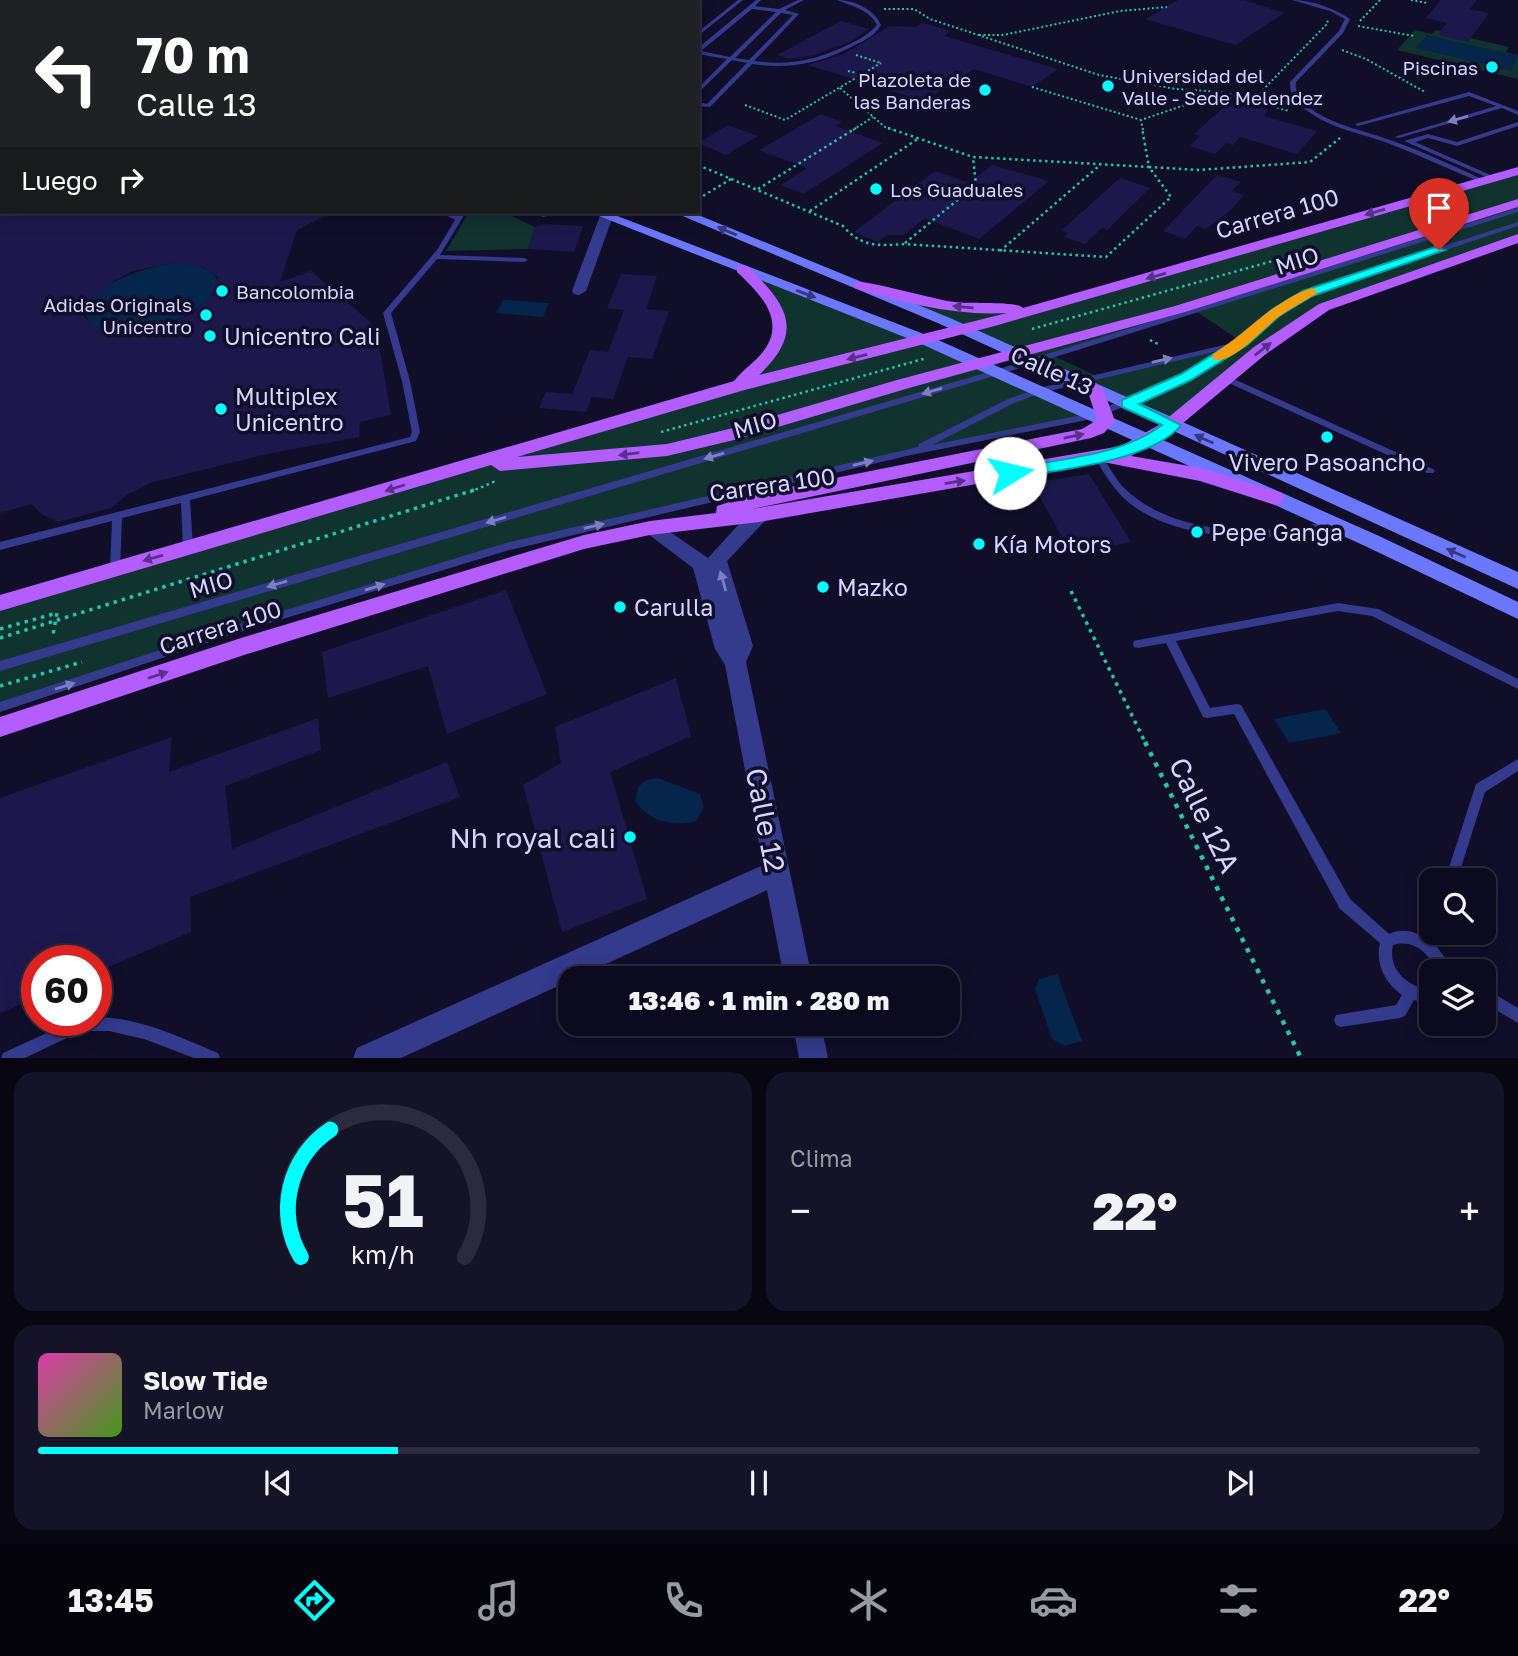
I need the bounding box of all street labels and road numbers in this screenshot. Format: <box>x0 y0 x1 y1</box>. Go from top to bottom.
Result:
street label: Carrera 100 <box>1212 182 1342 244</box>
street label: MIO <box>1272 240 1322 280</box>
street label: Calle 13 <box>1007 340 1097 400</box>
street label: MIO <box>730 404 780 444</box>
street label: Carrera 100 <box>707 461 837 507</box>
street label: MIO <box>186 564 236 604</box>
street label: Carrera 100 <box>155 594 285 660</box>
street label: Calle 12A <box>1163 752 1247 878</box>
street label: Calle 12 <box>740 765 792 875</box>

